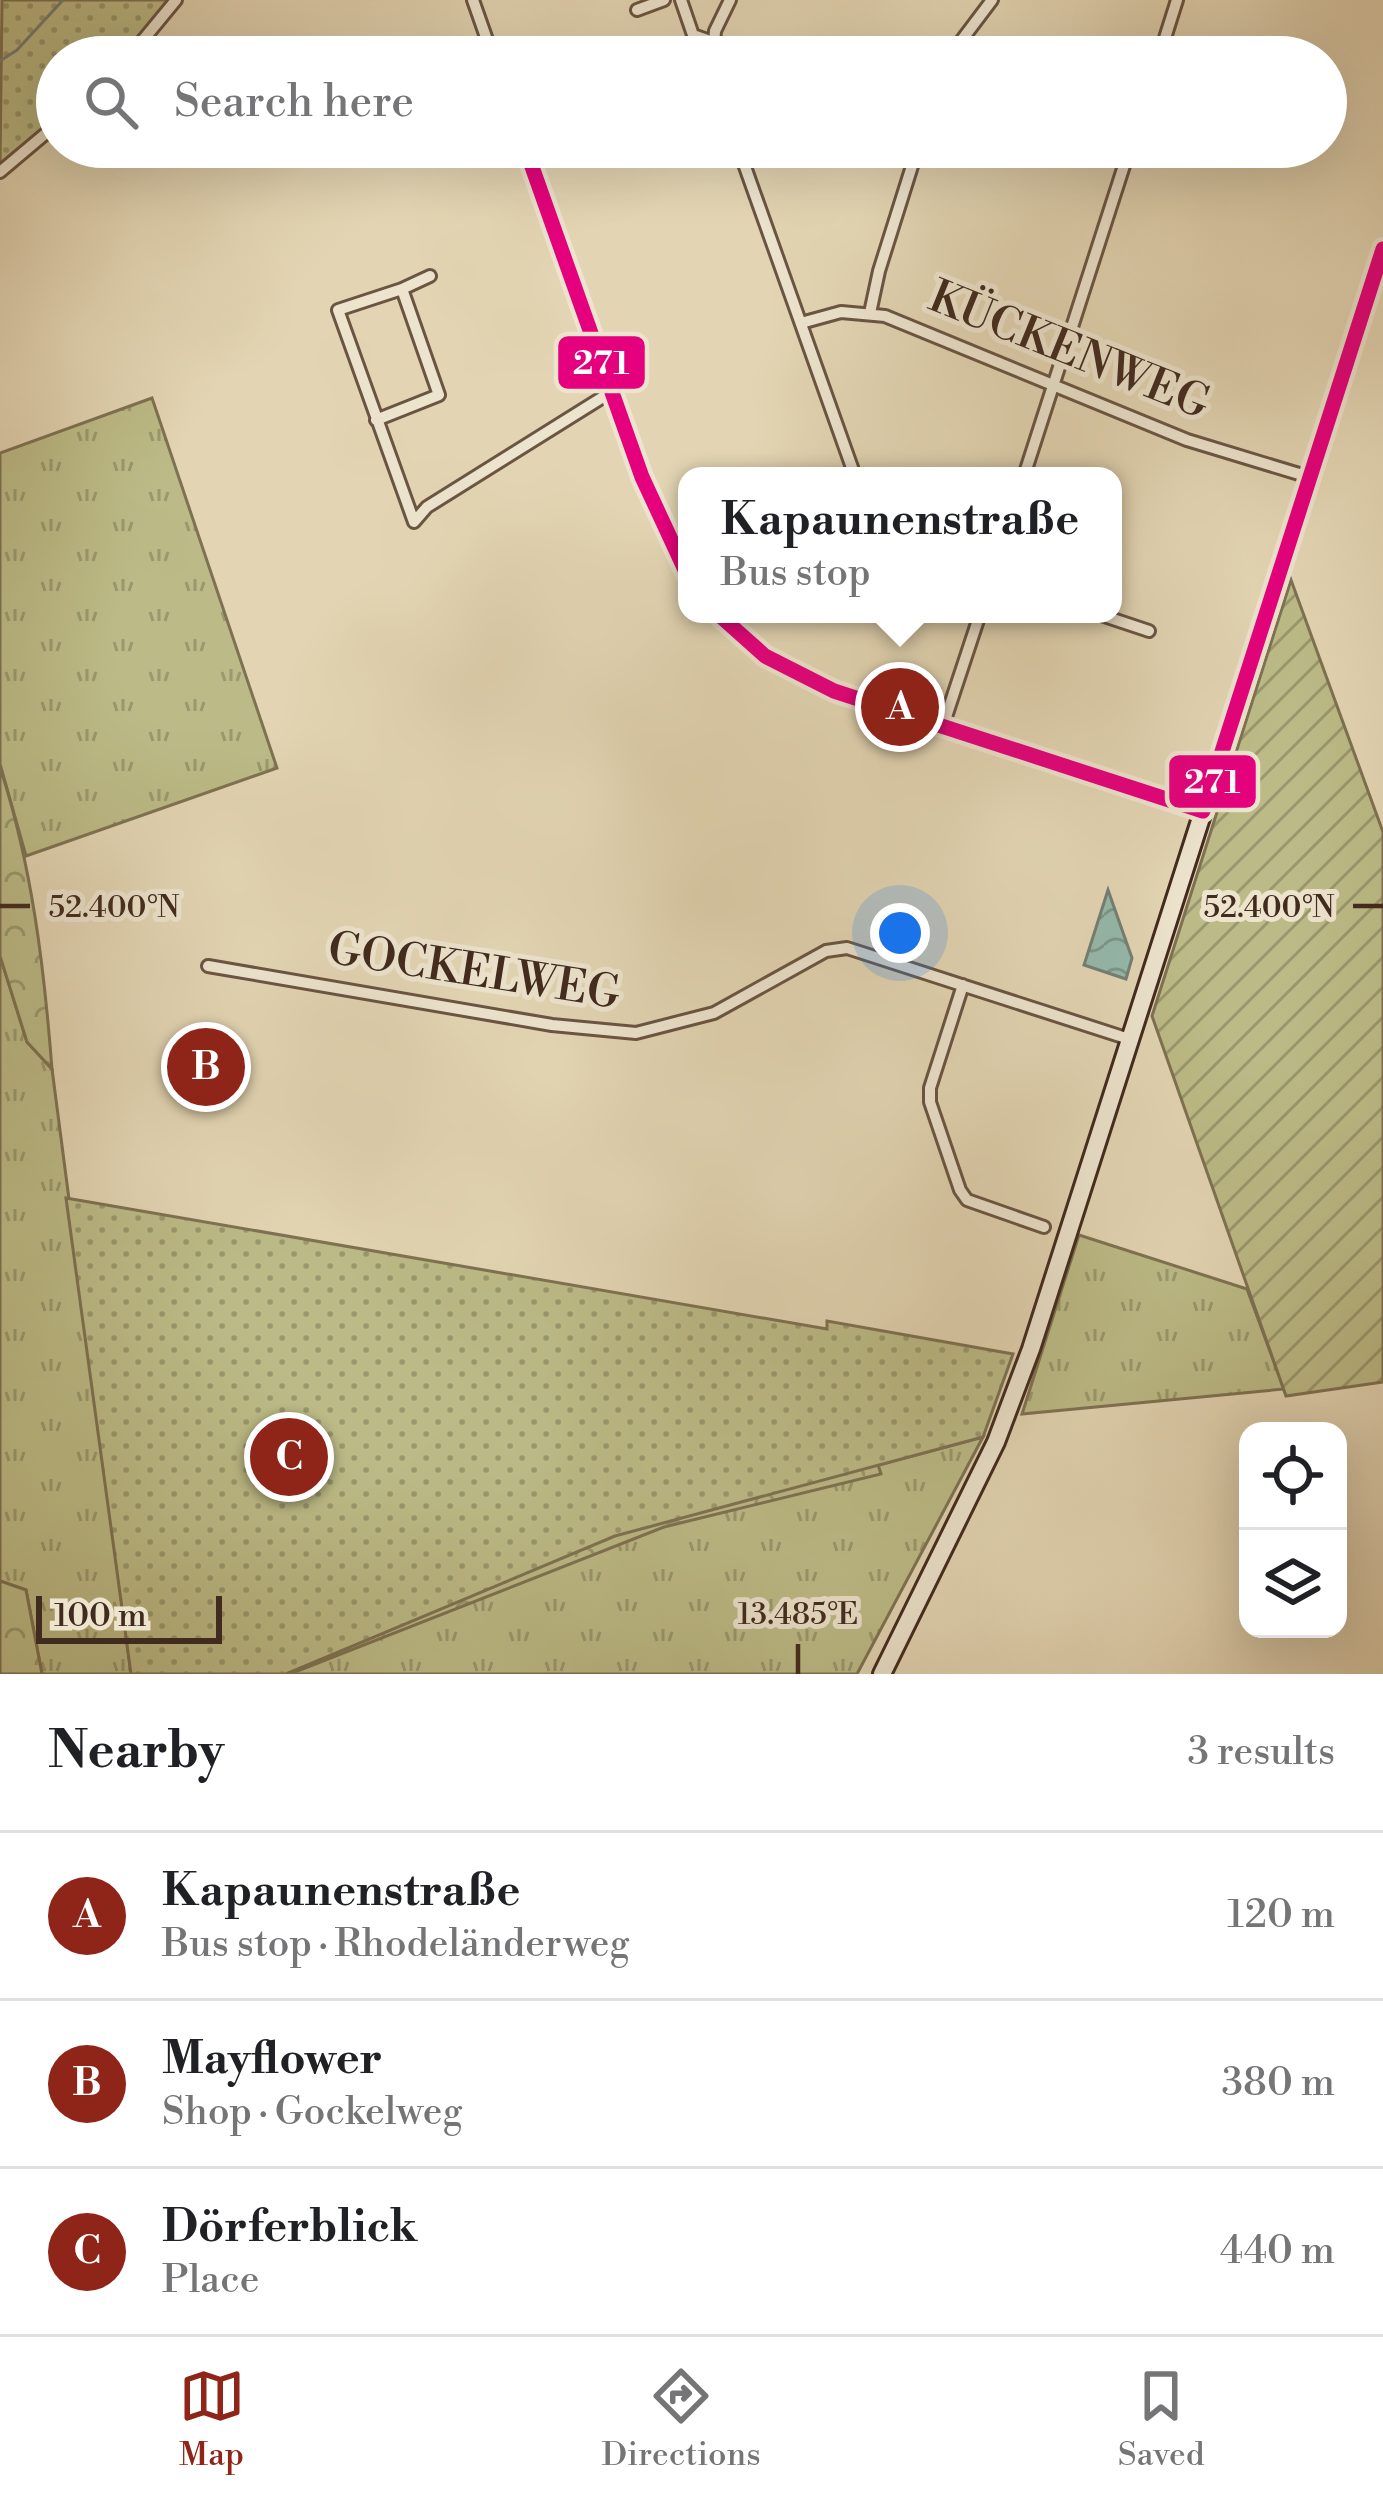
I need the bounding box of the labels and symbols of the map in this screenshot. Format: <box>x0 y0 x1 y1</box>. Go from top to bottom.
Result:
street label: KÜCKENWEG <box>920 268 1218 433</box>
line badge: 271 <box>556 334 647 391</box>
text: 271 <box>573 344 629 385</box>
pin: A <box>861 662 939 752</box>
line badge: 271 <box>1167 753 1258 810</box>
text: 271 <box>1184 763 1240 804</box>
text: 52.400°N <box>48 889 180 927</box>
text: 52.400°N <box>1203 889 1335 927</box>
your location <box>870 903 930 963</box>
street label: GOCKELWEG <box>324 921 624 1023</box>
pin: B <box>167 1022 245 1112</box>
pin: C <box>250 1412 328 1502</box>
scale bar <box>36 1590 222 1643</box>
text: 13.485°E <box>738 1596 858 1634</box>

